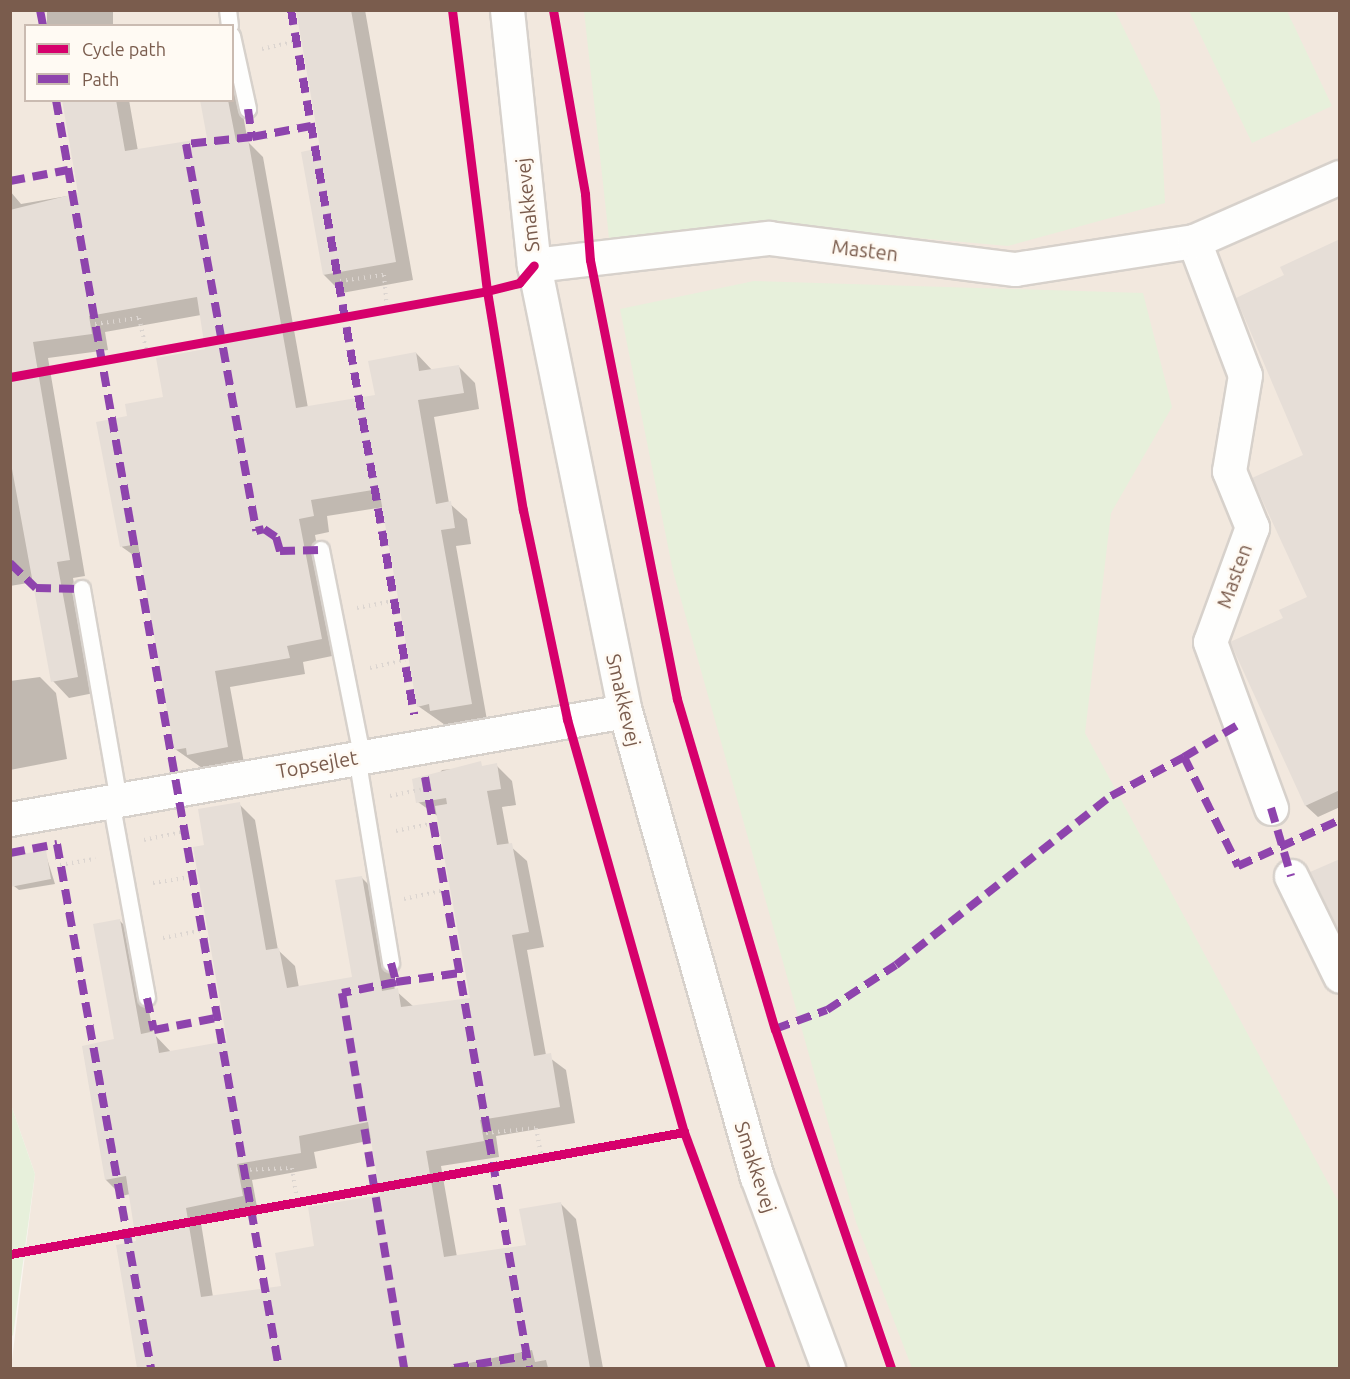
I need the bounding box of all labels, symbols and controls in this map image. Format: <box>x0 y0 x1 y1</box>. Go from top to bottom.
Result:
legend <box>24 24 234 102</box>
text: Cycle path <box>82 39 166 59</box>
text: Path <box>82 69 119 89</box>
street label: Smakkevej <box>510 157 544 253</box>
street label: Masten <box>830 234 900 266</box>
street label: Masten <box>1211 541 1257 611</box>
street label: Smakkevej <box>602 651 646 749</box>
street label: Topsejlet <box>274 745 360 783</box>
street label: Smakkevej <box>730 1118 782 1216</box>

